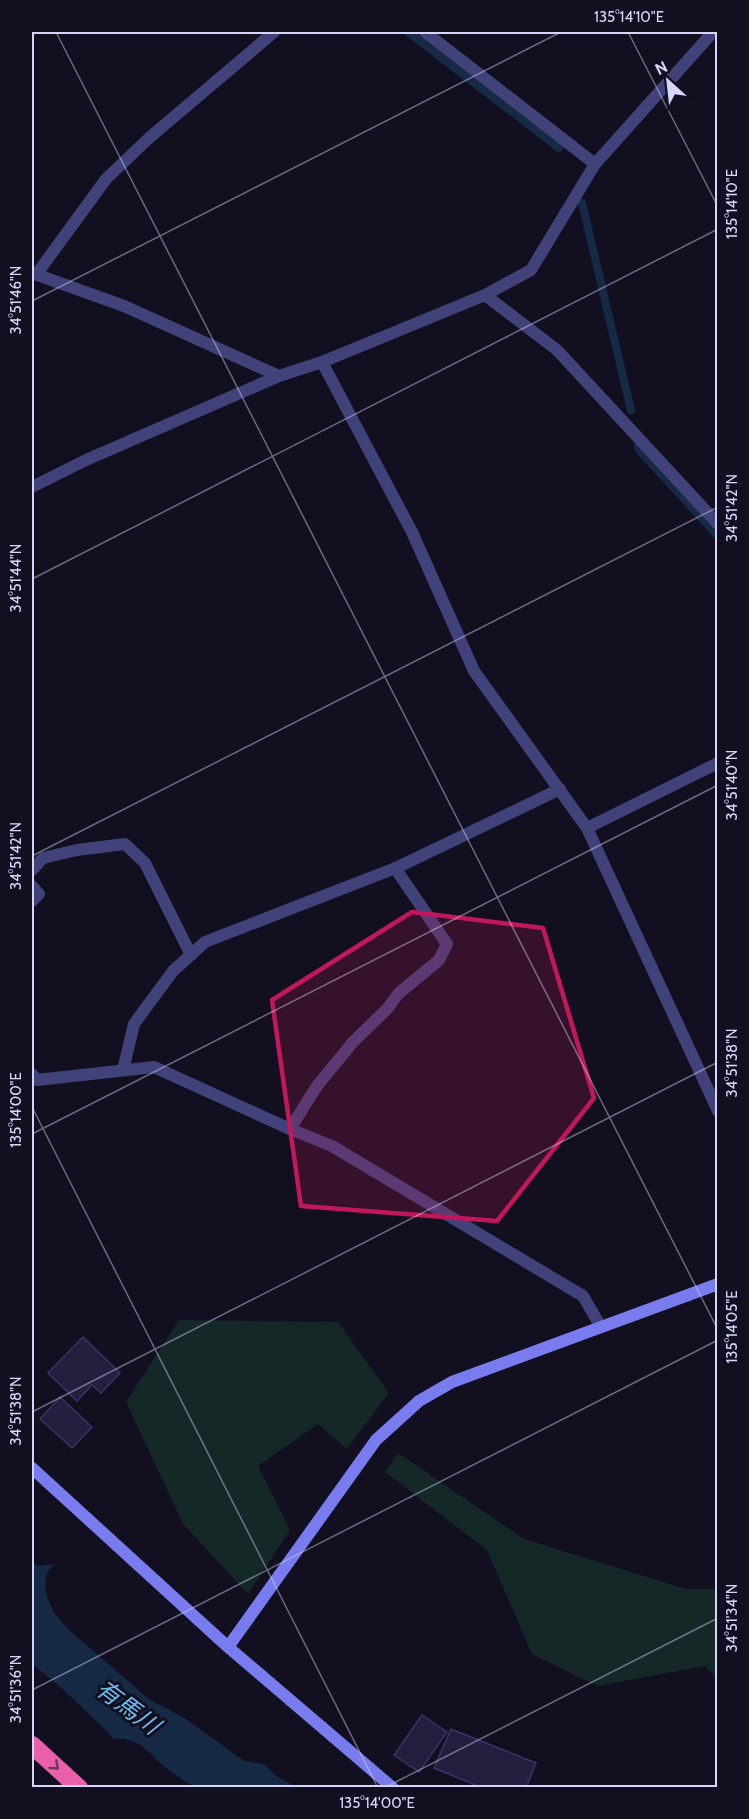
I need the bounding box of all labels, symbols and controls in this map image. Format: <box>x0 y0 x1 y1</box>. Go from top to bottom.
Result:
text: 135°14'10"E <box>594 8 664 26</box>
north arrow <box>638 51 698 111</box>
text: N <box>652 57 671 79</box>
text: 135°14'10"E <box>723 169 741 239</box>
text: 34°51'46"N <box>7 266 25 334</box>
text: 34°51'42"N <box>723 474 741 542</box>
text: 34°51'44"N <box>7 544 25 612</box>
text: 34°51'40"N <box>723 750 741 820</box>
text: 34°51'42"N <box>7 822 25 890</box>
text: 34°51'38"N <box>723 1028 741 1098</box>
text: 135°14'00"E <box>7 1072 25 1148</box>
text: 135°14'05"E <box>723 1290 741 1364</box>
text: 34°51'38"N <box>7 1376 25 1446</box>
text: 34°51'34"N <box>723 1584 741 1652</box>
text: 34°51'36"N <box>7 1655 25 1723</box>
water label: 有馬川 <box>91 1674 168 1742</box>
one-way arrow <box>49 1759 59 1770</box>
text: 135°14'00"E <box>339 1794 415 1812</box>

